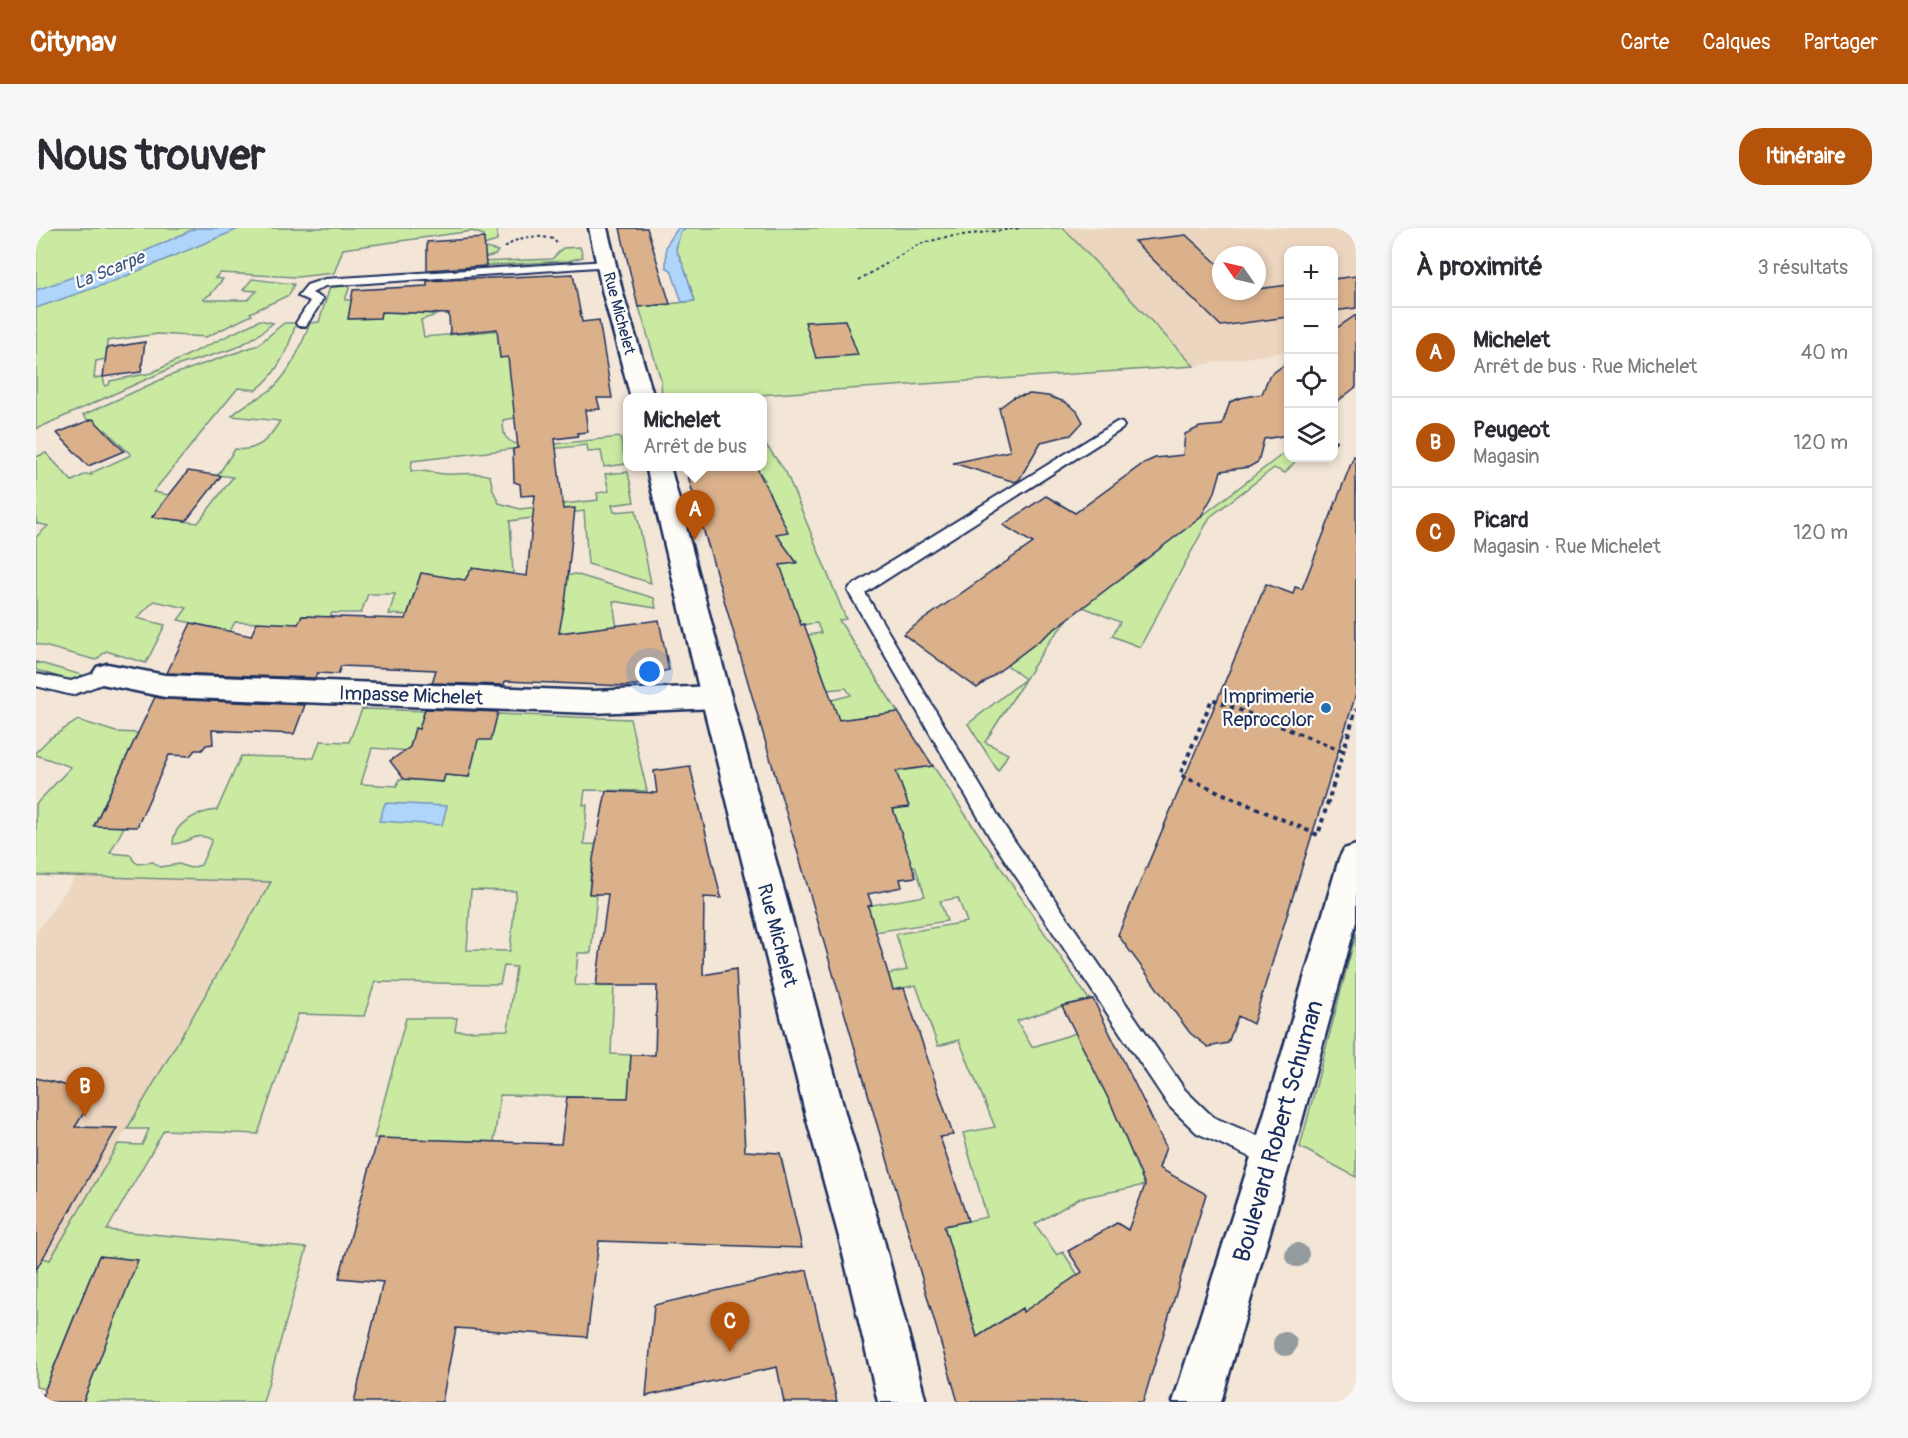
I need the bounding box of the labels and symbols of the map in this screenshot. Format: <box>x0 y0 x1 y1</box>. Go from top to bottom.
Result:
water label: La Scarpe <box>70 245 150 295</box>
north arrow <box>1212 246 1266 300</box>
street label: Rue Michelet <box>598 270 640 357</box>
pin: A <box>676 490 714 540</box>
your location <box>635 657 664 686</box>
street label: Impasse Michelet <box>338 680 484 711</box>
place label: Imprimerie Reprocolor <box>1222 684 1314 732</box>
marker: Imprimerie Reprocolor <box>1319 701 1333 715</box>
street label: Rue Michelet <box>752 881 804 990</box>
street label: Boulevard Robert Schuman <box>1227 997 1330 1265</box>
pin: B <box>65 1068 104 1117</box>
pin: C <box>710 1302 750 1352</box>

